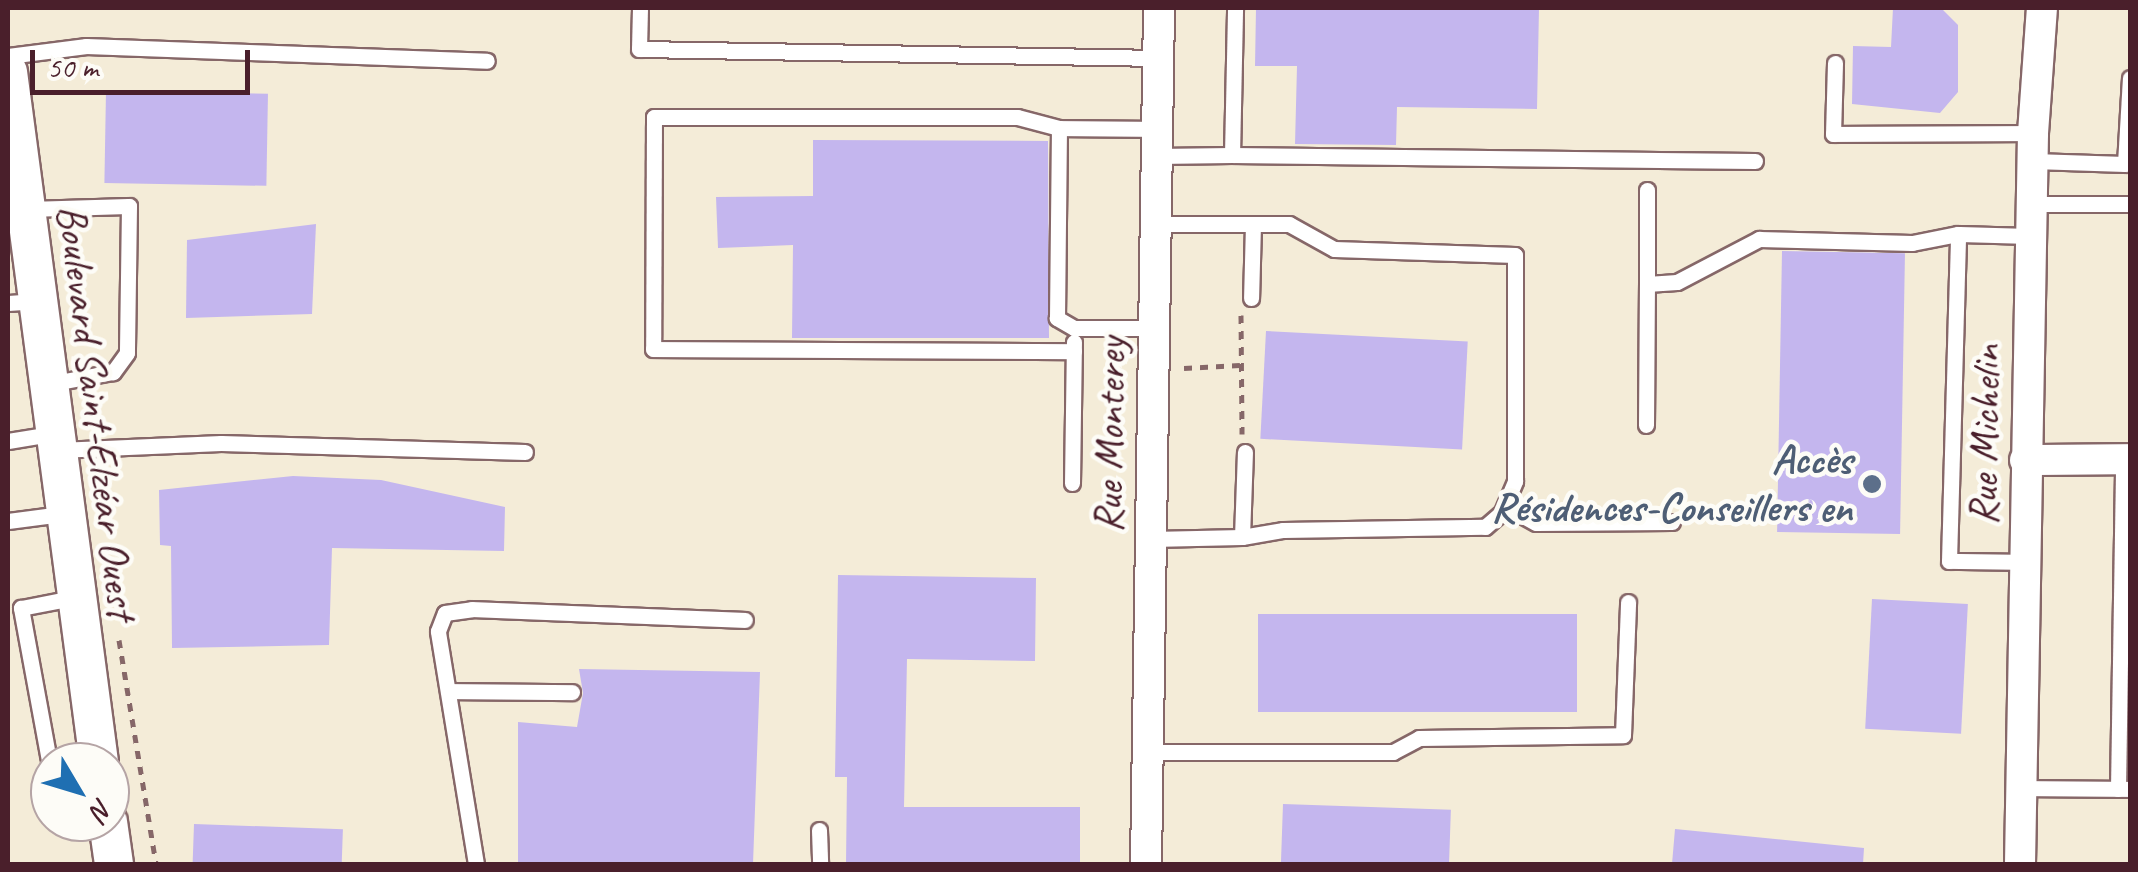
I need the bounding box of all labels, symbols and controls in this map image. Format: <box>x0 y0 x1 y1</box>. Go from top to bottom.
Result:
scale bar <box>35 30 255 92</box>
text: 50 m <box>47 48 98 86</box>
street label: Boulevard Saint-Elzéar Ouest <box>46 202 146 622</box>
street label: Rue Monterey <box>1083 337 1137 533</box>
street label: Rue Michelin <box>1958 344 2012 526</box>
place label: Accès Résidences-Conseillers en <box>1491 435 1852 534</box>
marker: Accès Résidences-Conseillers en <box>1861 473 1883 495</box>
north arrow <box>30 742 130 842</box>
text: N <box>83 792 122 827</box>

